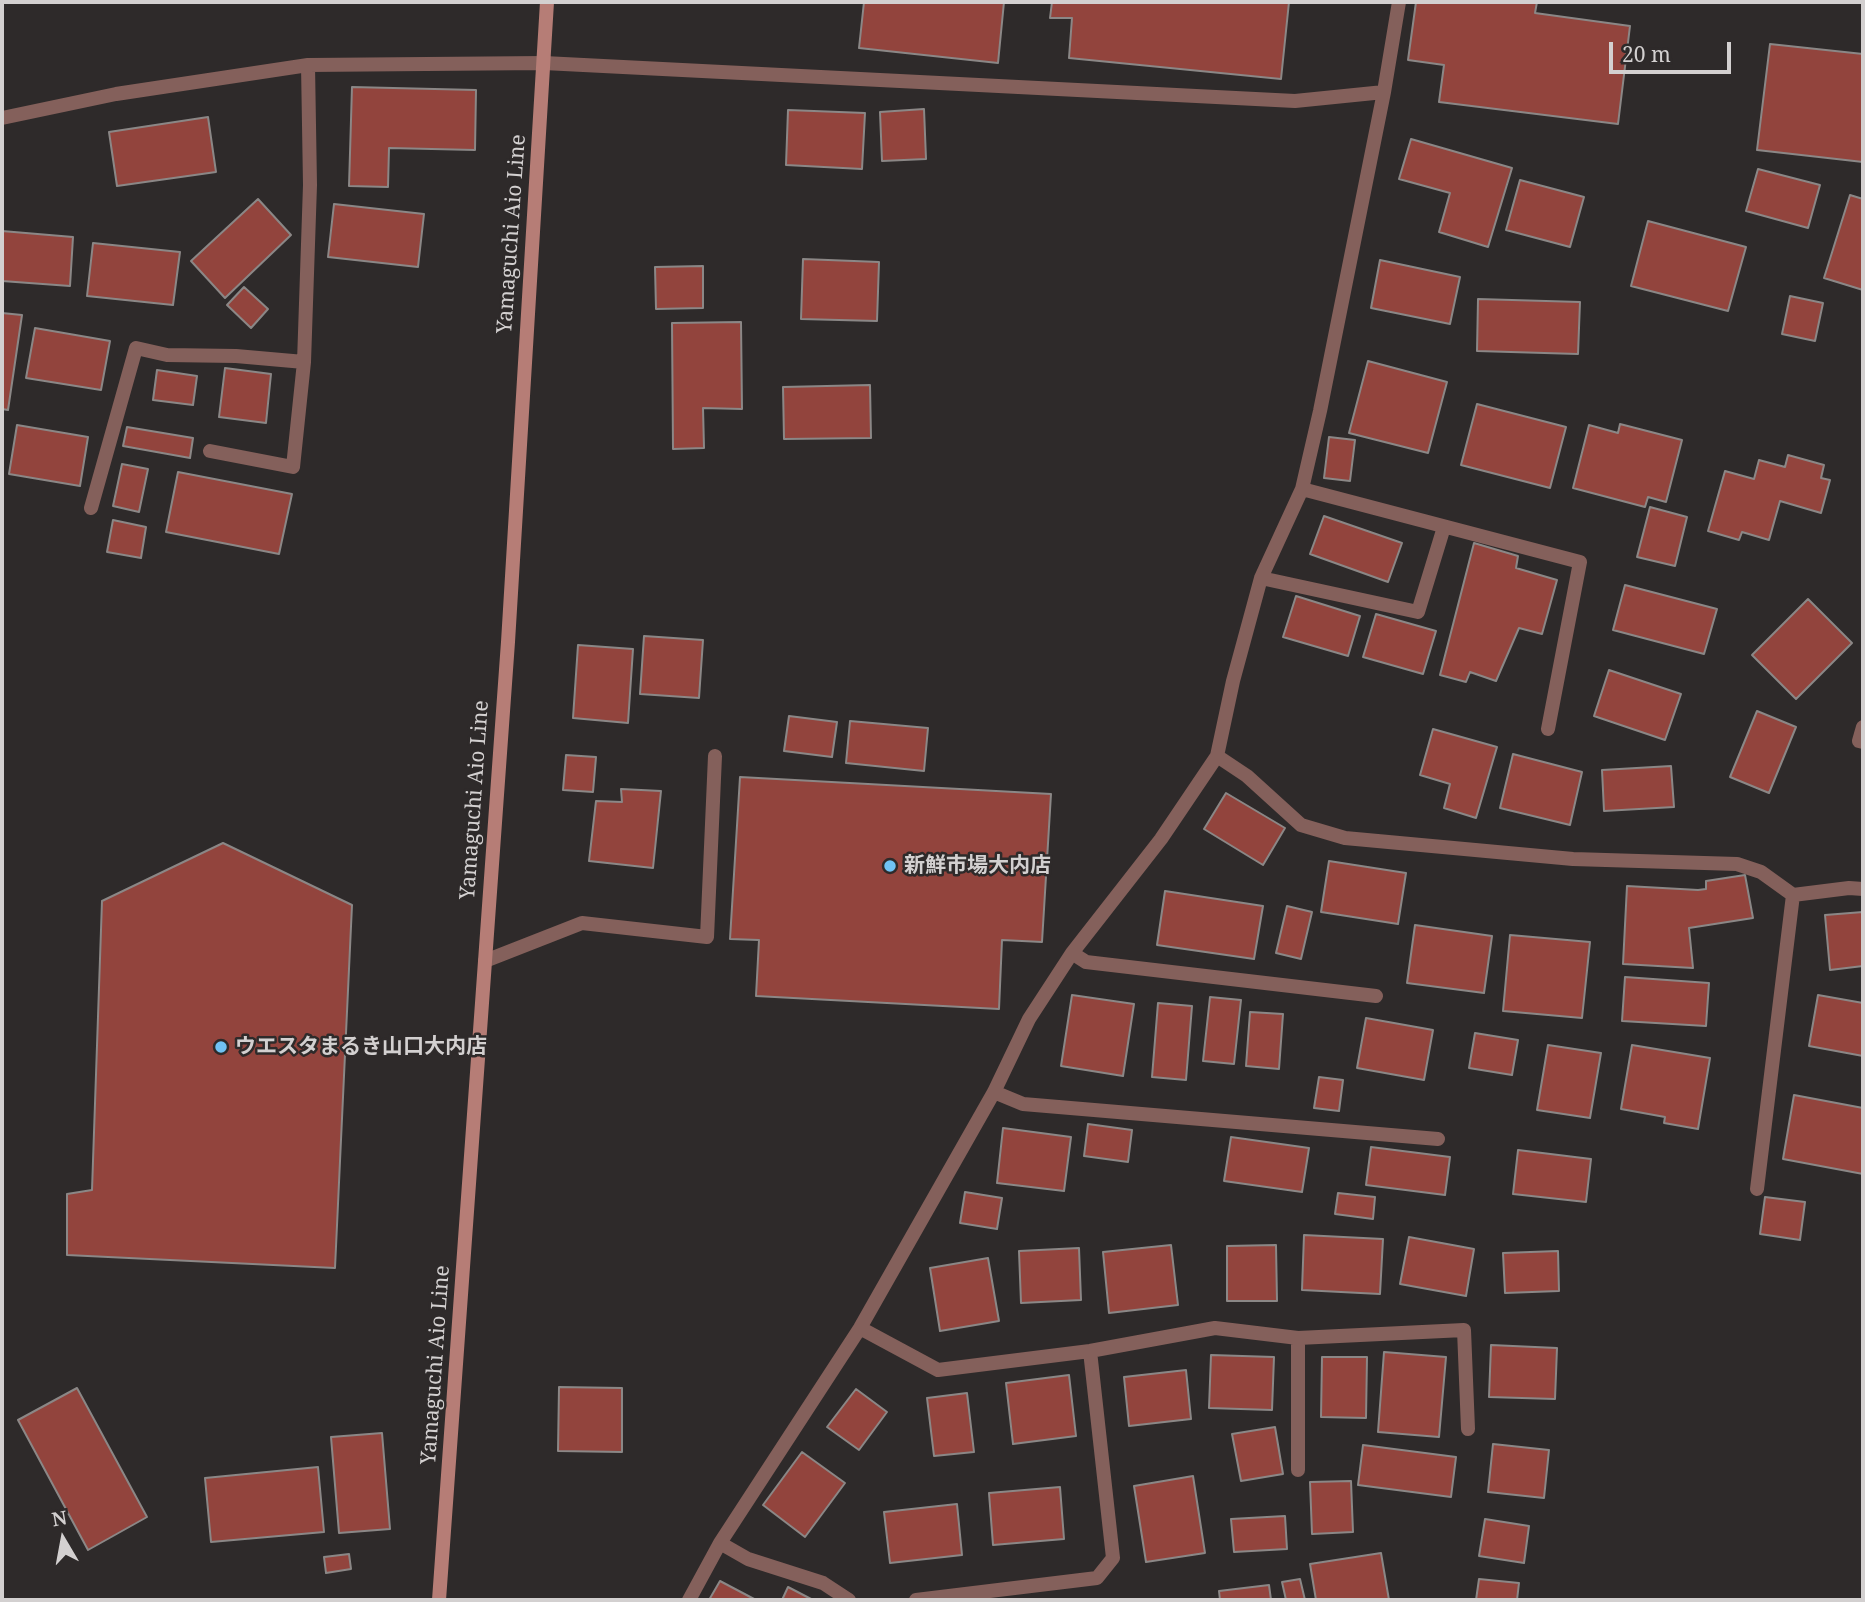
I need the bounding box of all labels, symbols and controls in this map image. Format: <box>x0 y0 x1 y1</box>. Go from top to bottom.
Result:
scale bar <box>1613 28 1736 72</box>
text: 20 m <box>1622 40 1671 68</box>
street label: Yamaguchi Aio Line <box>492 134 532 334</box>
street label: Yamaguchi Aio Line <box>455 700 495 900</box>
place label: 新鮮市場大内店 <box>904 853 1051 879</box>
marker: 新鮮市場大内店 <box>882 858 898 874</box>
place label: ウエスタまるき山口大内店 <box>235 1034 487 1060</box>
marker: ウエスタまるき山口大内店 <box>213 1039 229 1055</box>
street label: Yamaguchi Aio Line <box>416 1265 456 1465</box>
north arrow <box>28 1504 98 1574</box>
text: N <box>50 1504 69 1532</box>

